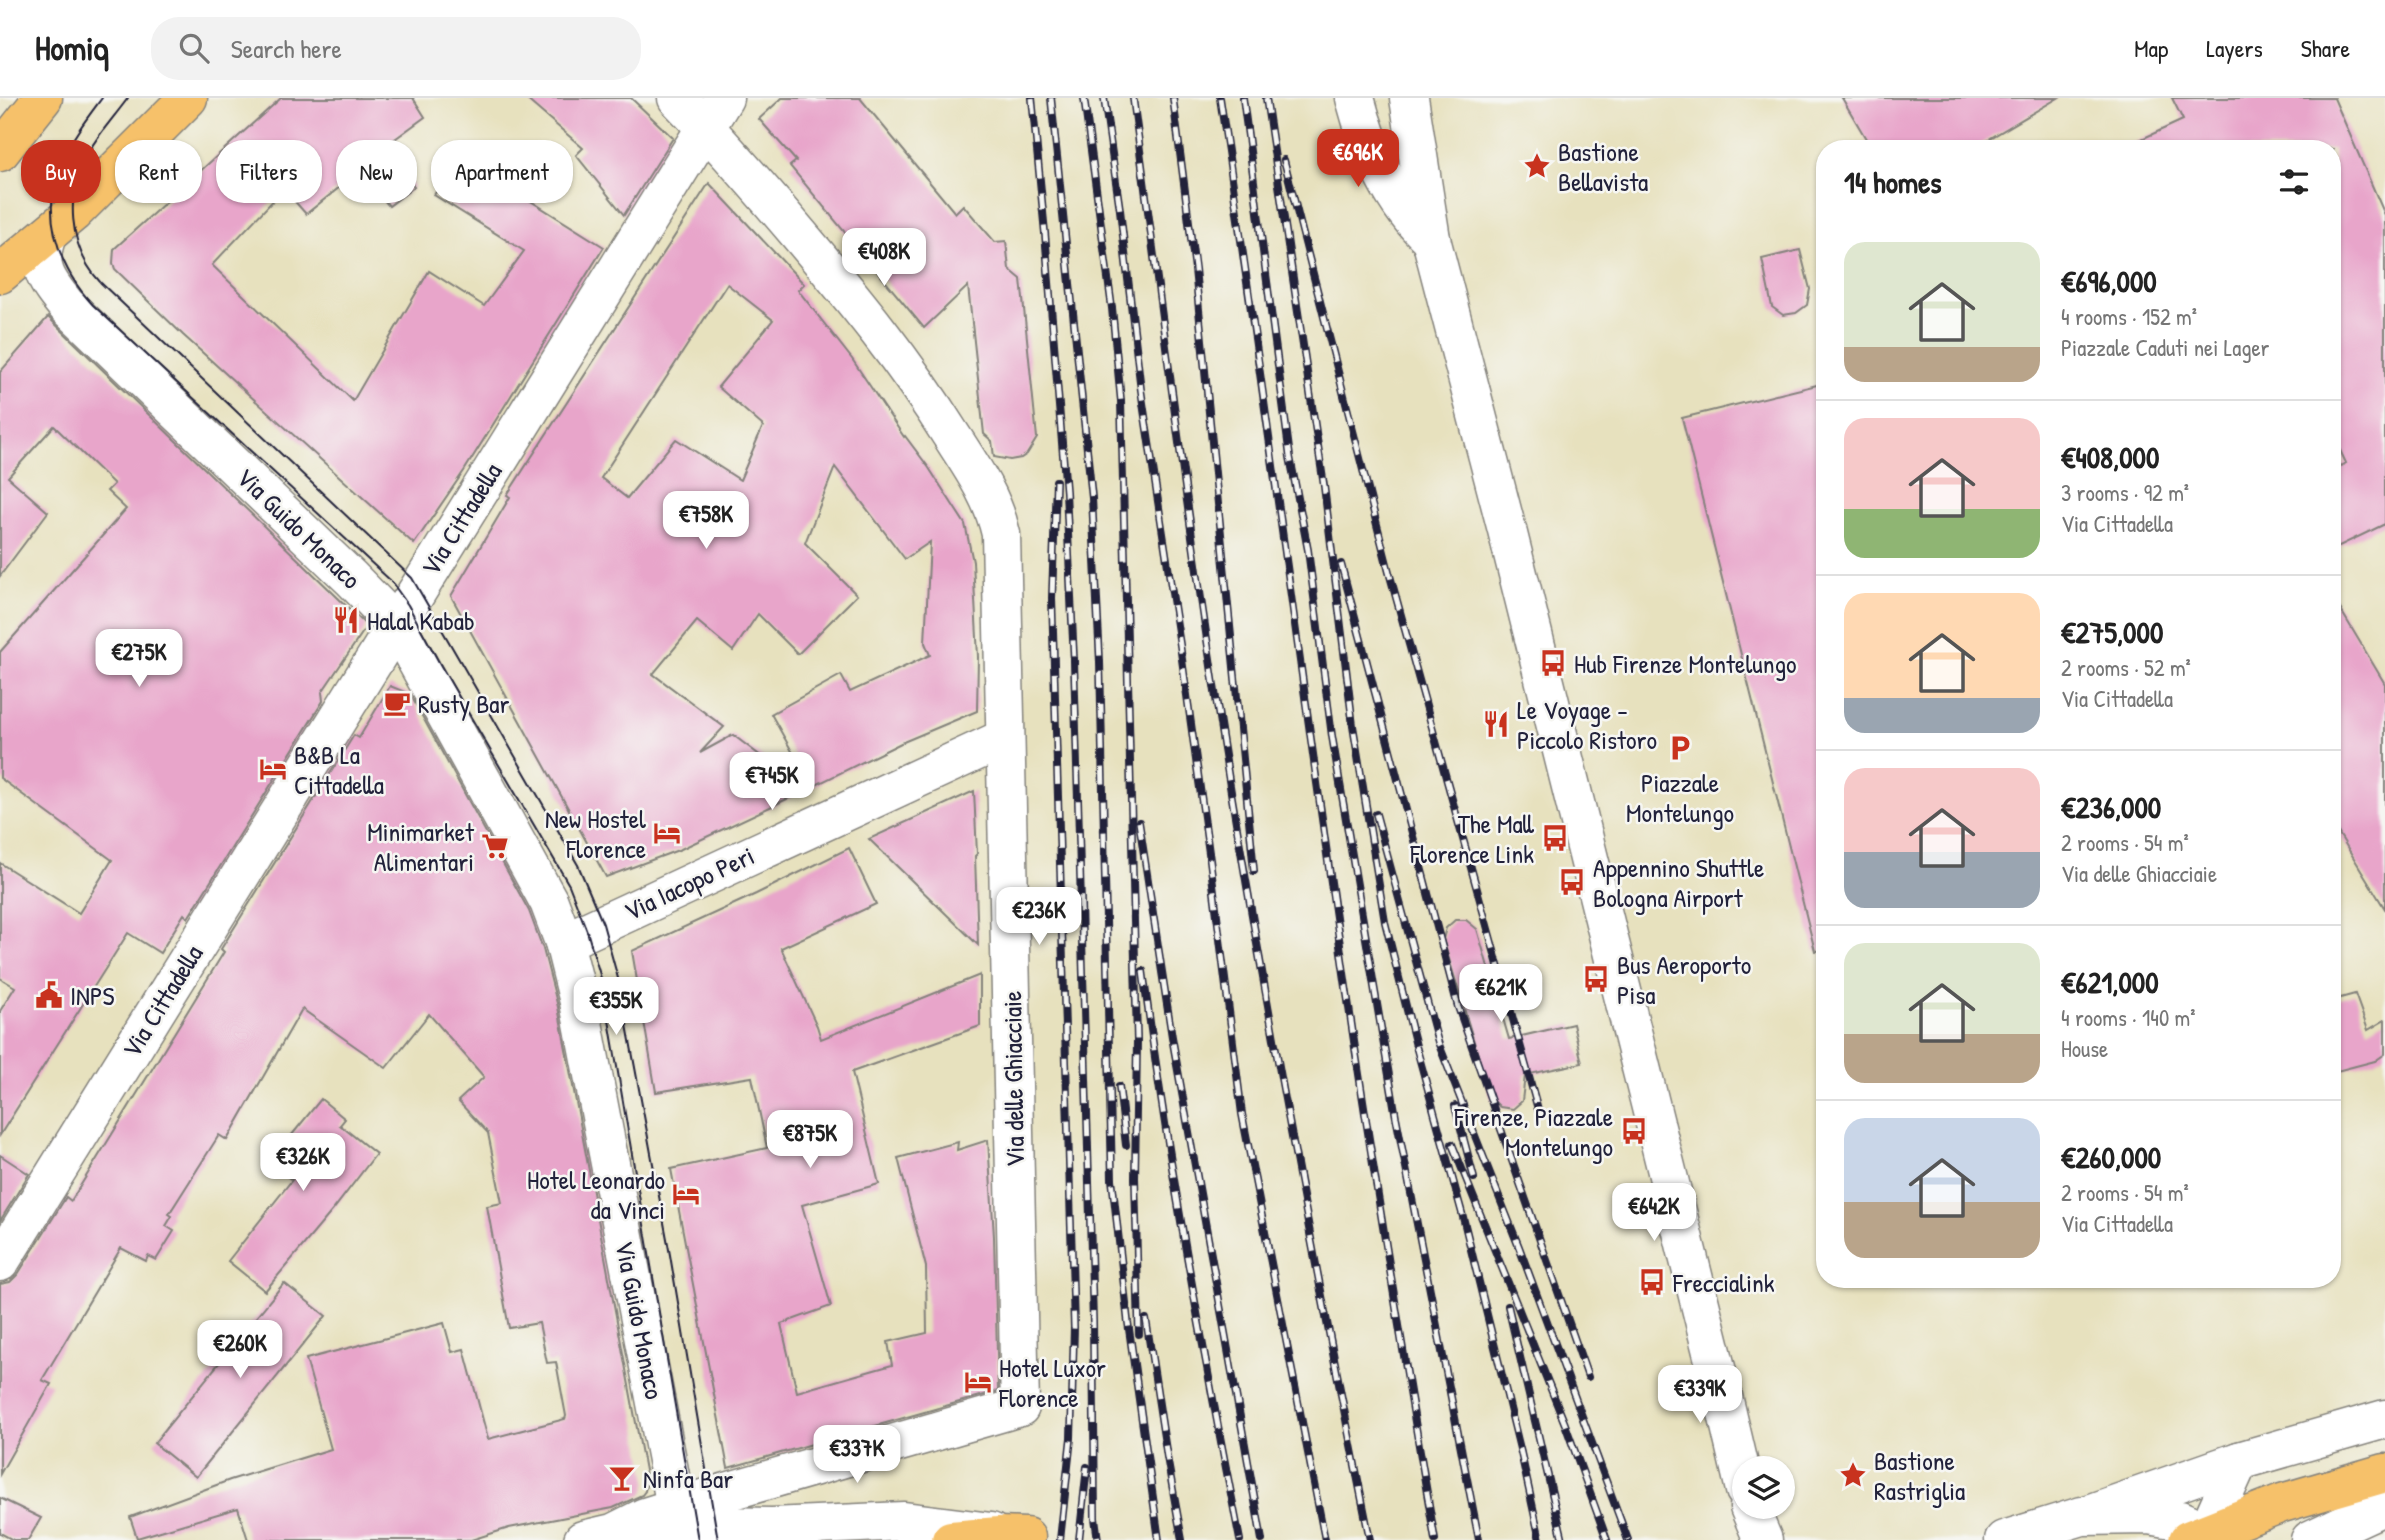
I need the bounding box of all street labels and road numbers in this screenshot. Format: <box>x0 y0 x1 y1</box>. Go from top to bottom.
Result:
street label: Via Cittadella <box>413 456 509 582</box>
street label: Via Guido Monaco <box>229 460 369 596</box>
street label: Via Iacopo Peri <box>618 838 760 928</box>
street label: Via Cittadella <box>114 938 210 1064</box>
street label: Via delle Ghiacciaie <box>994 990 1032 1168</box>
street label: Via Guido Monaco <box>608 1238 672 1402</box>

